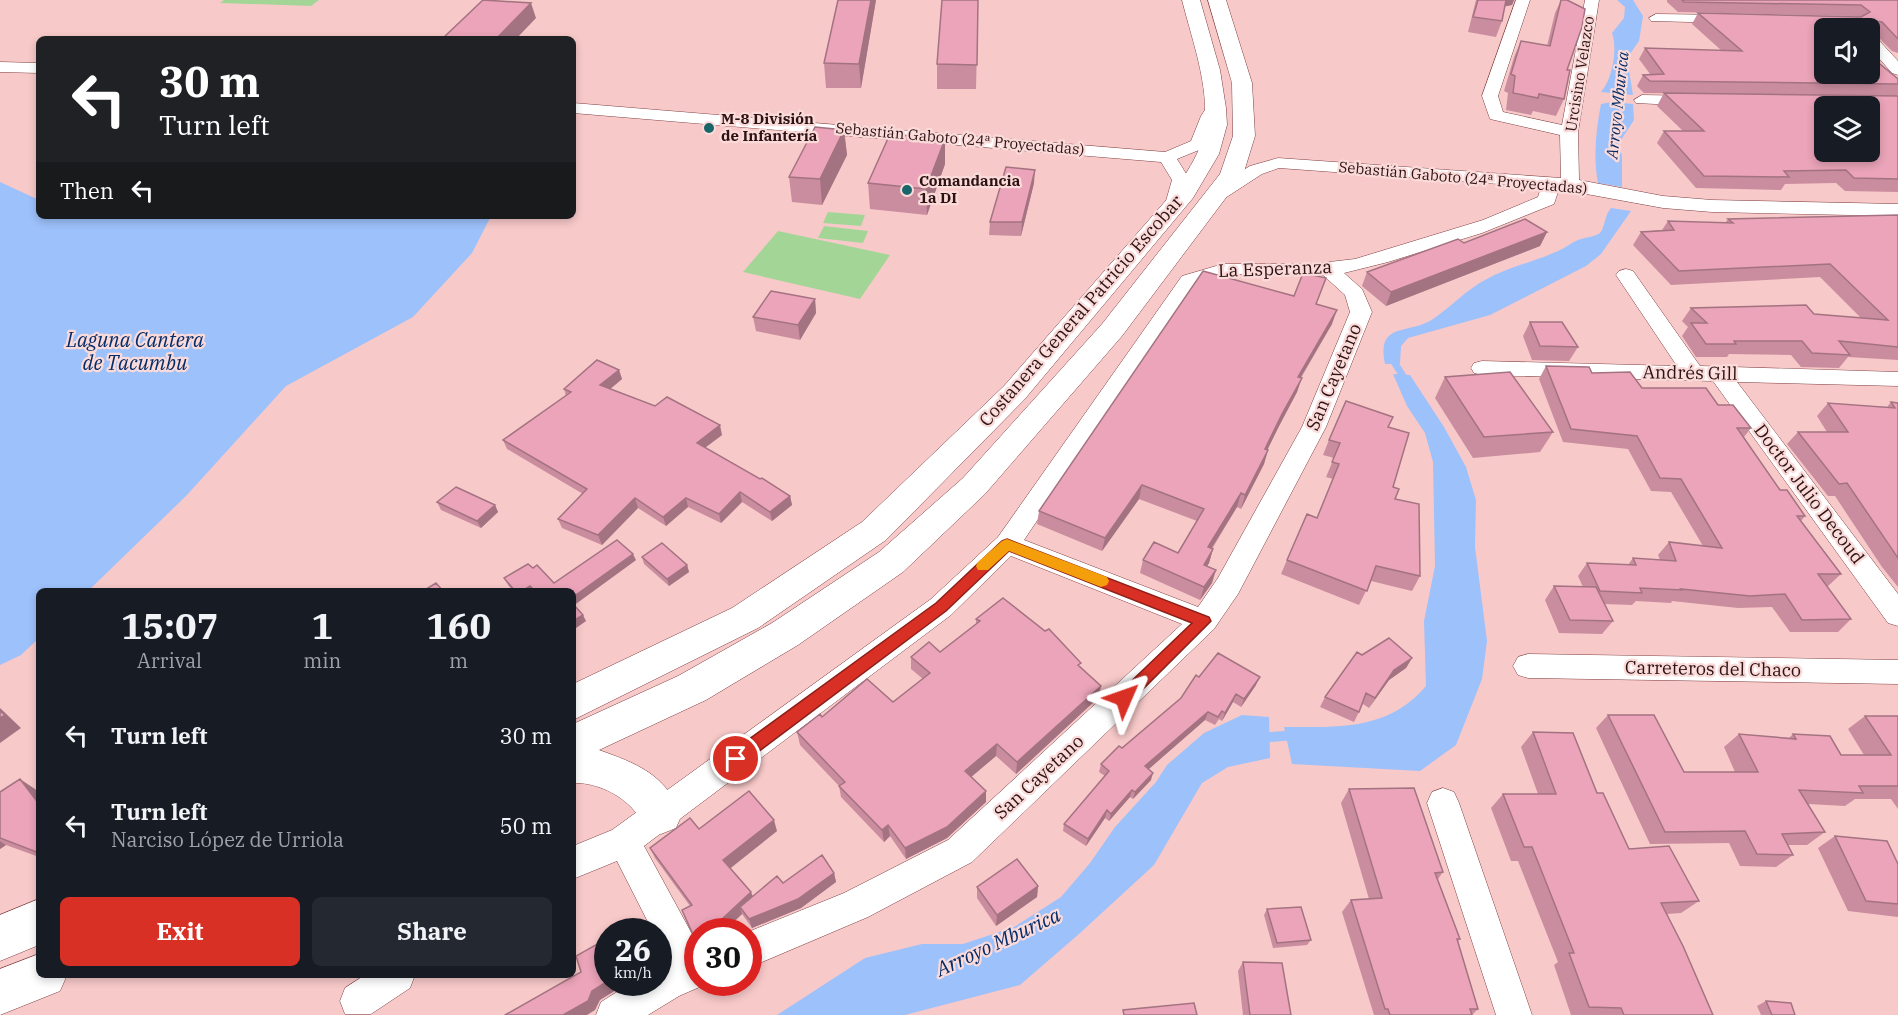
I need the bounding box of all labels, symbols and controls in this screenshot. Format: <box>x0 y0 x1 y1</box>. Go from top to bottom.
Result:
street label: Urcisino Velazco <box>1561 15 1598 133</box>
map controls <box>1814 18 1880 162</box>
button: sound <box>1814 18 1880 84</box>
water label: Arroyo Mburica <box>1601 50 1633 161</box>
text: 30 m <box>159 54 260 109</box>
icon: left <box>60 60 138 138</box>
button: layers <box>1814 96 1880 162</box>
text: Turn left <box>159 107 270 142</box>
place label: M-8 División de Infantería <box>721 109 818 145</box>
street label: Sebastián Gaboto (24ª Proyectadas) <box>835 118 1085 159</box>
marker: M-8 División de Infantería <box>702 121 716 135</box>
street label: Sebastián Gaboto (24ª Proyectadas) <box>1338 157 1588 198</box>
place label: Comandancia 1a DI <box>919 171 1021 207</box>
icon: left <box>126 174 159 207</box>
text: Then <box>60 176 114 205</box>
marker: Comandancia 1a DI <box>900 183 914 197</box>
street label: Costanera General Patricio Escobar <box>974 190 1187 431</box>
street label: La Esperanza <box>1218 255 1333 282</box>
street label: San Cayetano <box>1301 320 1366 434</box>
water label: Laguna Cantera de Tacumbu <box>65 326 204 376</box>
street label: Andrés Gill <box>1642 360 1738 385</box>
street label: Doctor Julio Decoud <box>1749 419 1870 568</box>
text: 15:07 <box>121 602 218 649</box>
text: 1 <box>311 602 333 649</box>
text: 160 <box>426 602 491 649</box>
text: Arrival <box>137 647 202 674</box>
text: min <box>303 647 341 674</box>
text: m <box>449 647 468 674</box>
street label: Carreteros del Chaco <box>1625 655 1801 682</box>
position arrow <box>1092 666 1156 730</box>
icon: left <box>60 719 93 752</box>
text: Turn left <box>111 721 207 750</box>
text: 30 m <box>500 721 552 750</box>
street label: San Cayetano <box>989 729 1088 824</box>
pin <box>710 733 761 784</box>
icon: arrive <box>719 742 752 775</box>
text: Turn left <box>111 797 207 826</box>
icon: left <box>60 809 93 842</box>
text: 50 m <box>500 811 552 840</box>
text: Narciso López de Urriola <box>111 826 344 853</box>
button: Exit <box>60 897 300 966</box>
button: Share <box>312 897 552 966</box>
water label: Arroyo Mburica <box>929 901 1065 983</box>
speed limit sign: 30 <box>684 918 762 996</box>
text: 26 <box>615 930 651 969</box>
text: km/h <box>614 963 652 982</box>

